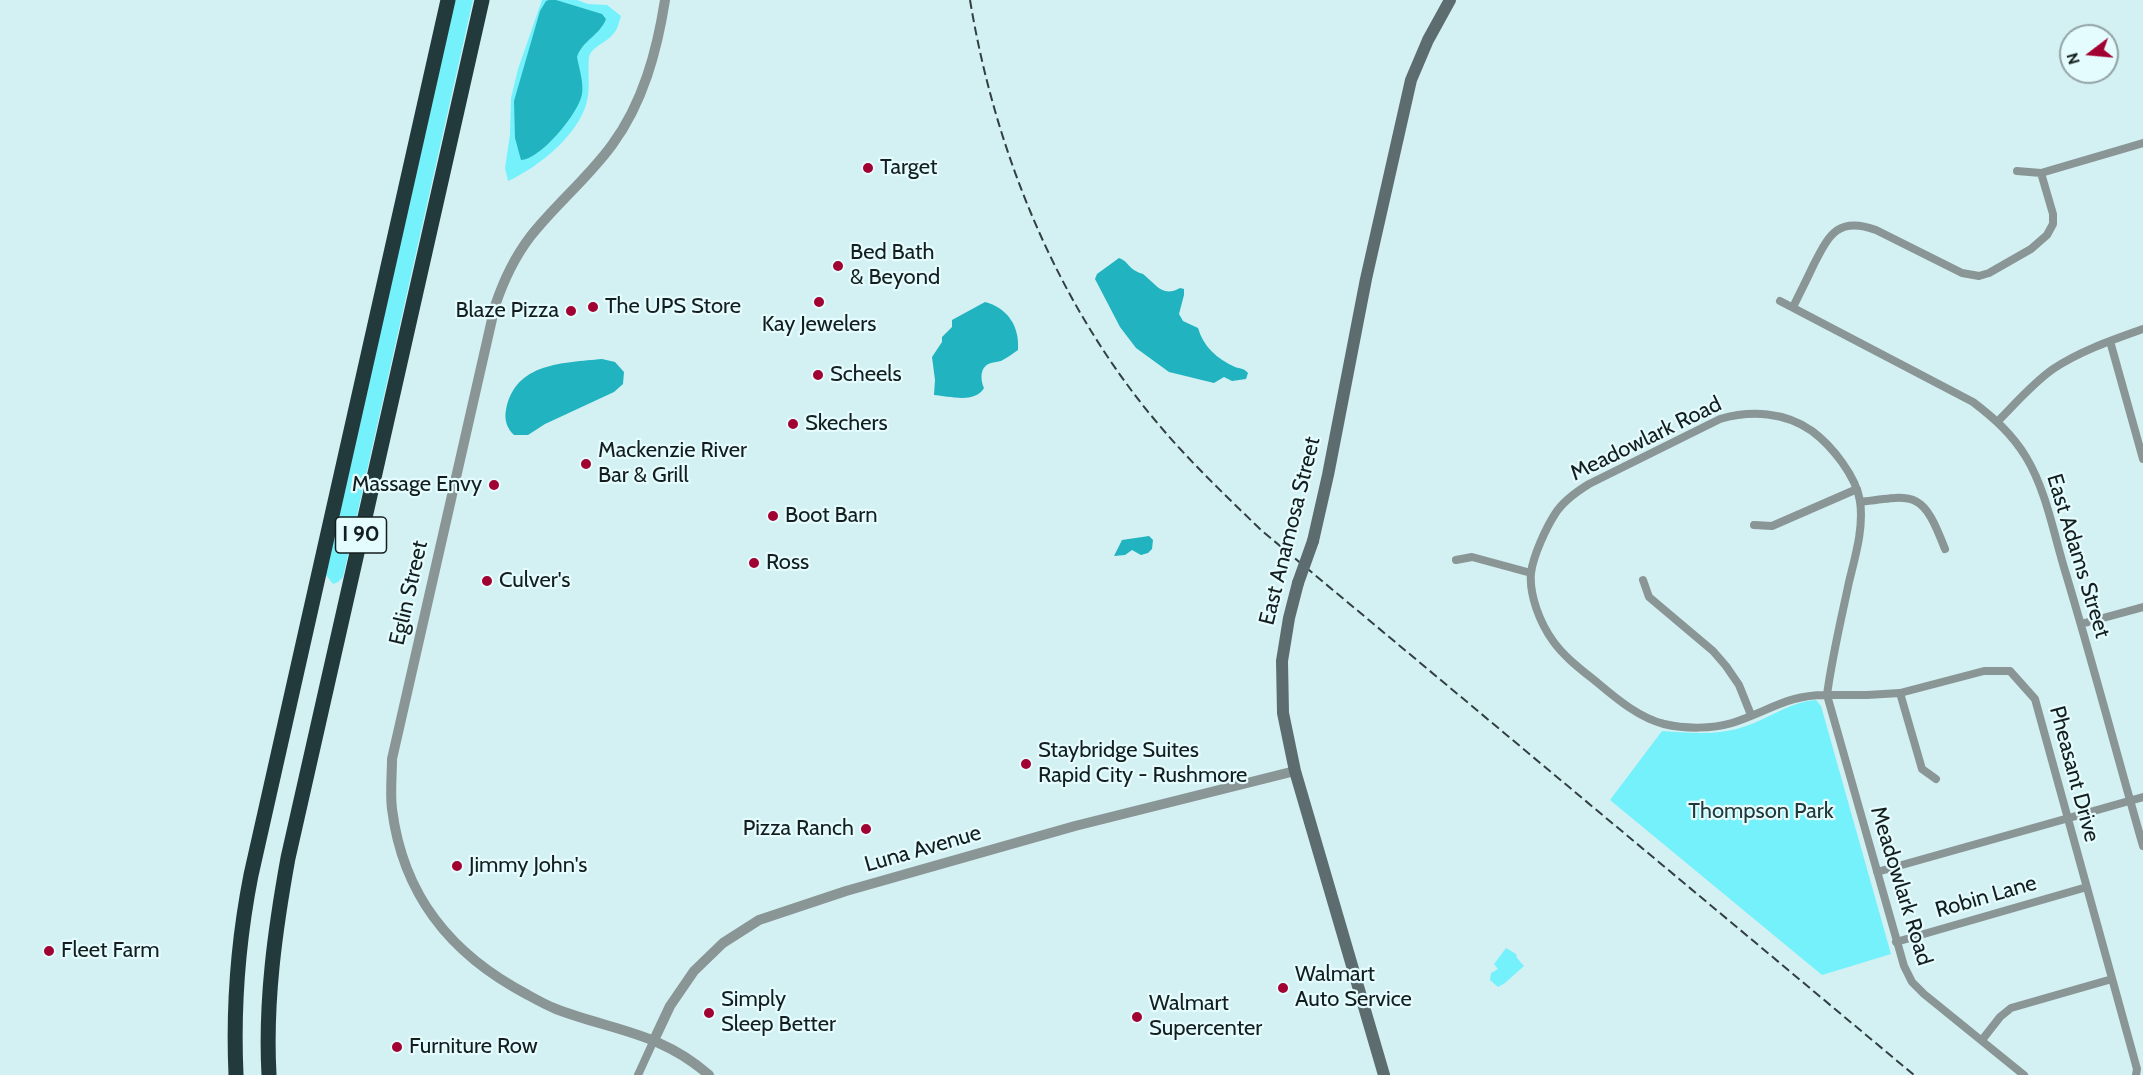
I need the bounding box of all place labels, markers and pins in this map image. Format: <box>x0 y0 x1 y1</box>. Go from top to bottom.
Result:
place label: Target <box>880 155 937 181</box>
marker: Target <box>861 161 875 175</box>
place label: Bed Bath & Beyond <box>850 240 940 292</box>
marker: Bed Bath & Beyond <box>831 259 845 273</box>
place label: The UPS Store <box>605 294 741 320</box>
marker: Kay Jewelers <box>812 295 826 309</box>
place label: Blaze Pizza <box>456 298 559 324</box>
marker: The UPS Store <box>586 300 600 314</box>
marker: Blaze Pizza <box>564 304 578 318</box>
place label: Kay Jewelers <box>762 312 876 338</box>
place label: Scheels <box>830 362 902 388</box>
marker: Scheels <box>811 368 825 382</box>
place label: Skechers <box>805 411 888 437</box>
marker: Skechers <box>786 417 800 431</box>
place label: Mackenzie River Bar & Grill <box>598 438 747 490</box>
marker: Mackenzie River Bar & Grill <box>579 457 593 471</box>
place label: Massage Envy <box>352 472 482 498</box>
marker: Massage Envy <box>487 478 501 492</box>
place label: Boot Barn <box>785 503 877 529</box>
marker: Boot Barn <box>766 509 780 523</box>
place label: Ross <box>766 550 809 576</box>
marker: Ross <box>747 556 761 570</box>
place label: Culver's <box>499 568 570 594</box>
marker: Culver's <box>480 574 494 588</box>
place label: Staybridge Suites Rapid City - Rushmore <box>1038 738 1247 790</box>
marker: Staybridge Suites Rapid City - Rushmore <box>1019 757 1033 771</box>
place label: Pizza Ranch <box>743 816 854 842</box>
marker: Pizza Ranch <box>859 822 873 836</box>
place label: Jimmy John's <box>469 853 587 879</box>
marker: Jimmy John's <box>450 859 464 873</box>
place label: Fleet Farm <box>61 938 160 964</box>
marker: Fleet Farm <box>42 944 56 958</box>
place label: Walmart Auto Service <box>1295 962 1412 1014</box>
marker: Walmart Auto Service <box>1276 981 1290 995</box>
place label: Simply Sleep Better <box>721 987 836 1038</box>
place label: Walmart Supercenter <box>1149 991 1262 1042</box>
marker: Simply Sleep Better <box>702 1006 716 1020</box>
marker: Walmart Supercenter <box>1130 1010 1144 1024</box>
place label: Furniture Row <box>409 1034 538 1060</box>
marker: Furniture Row <box>390 1040 404 1054</box>

